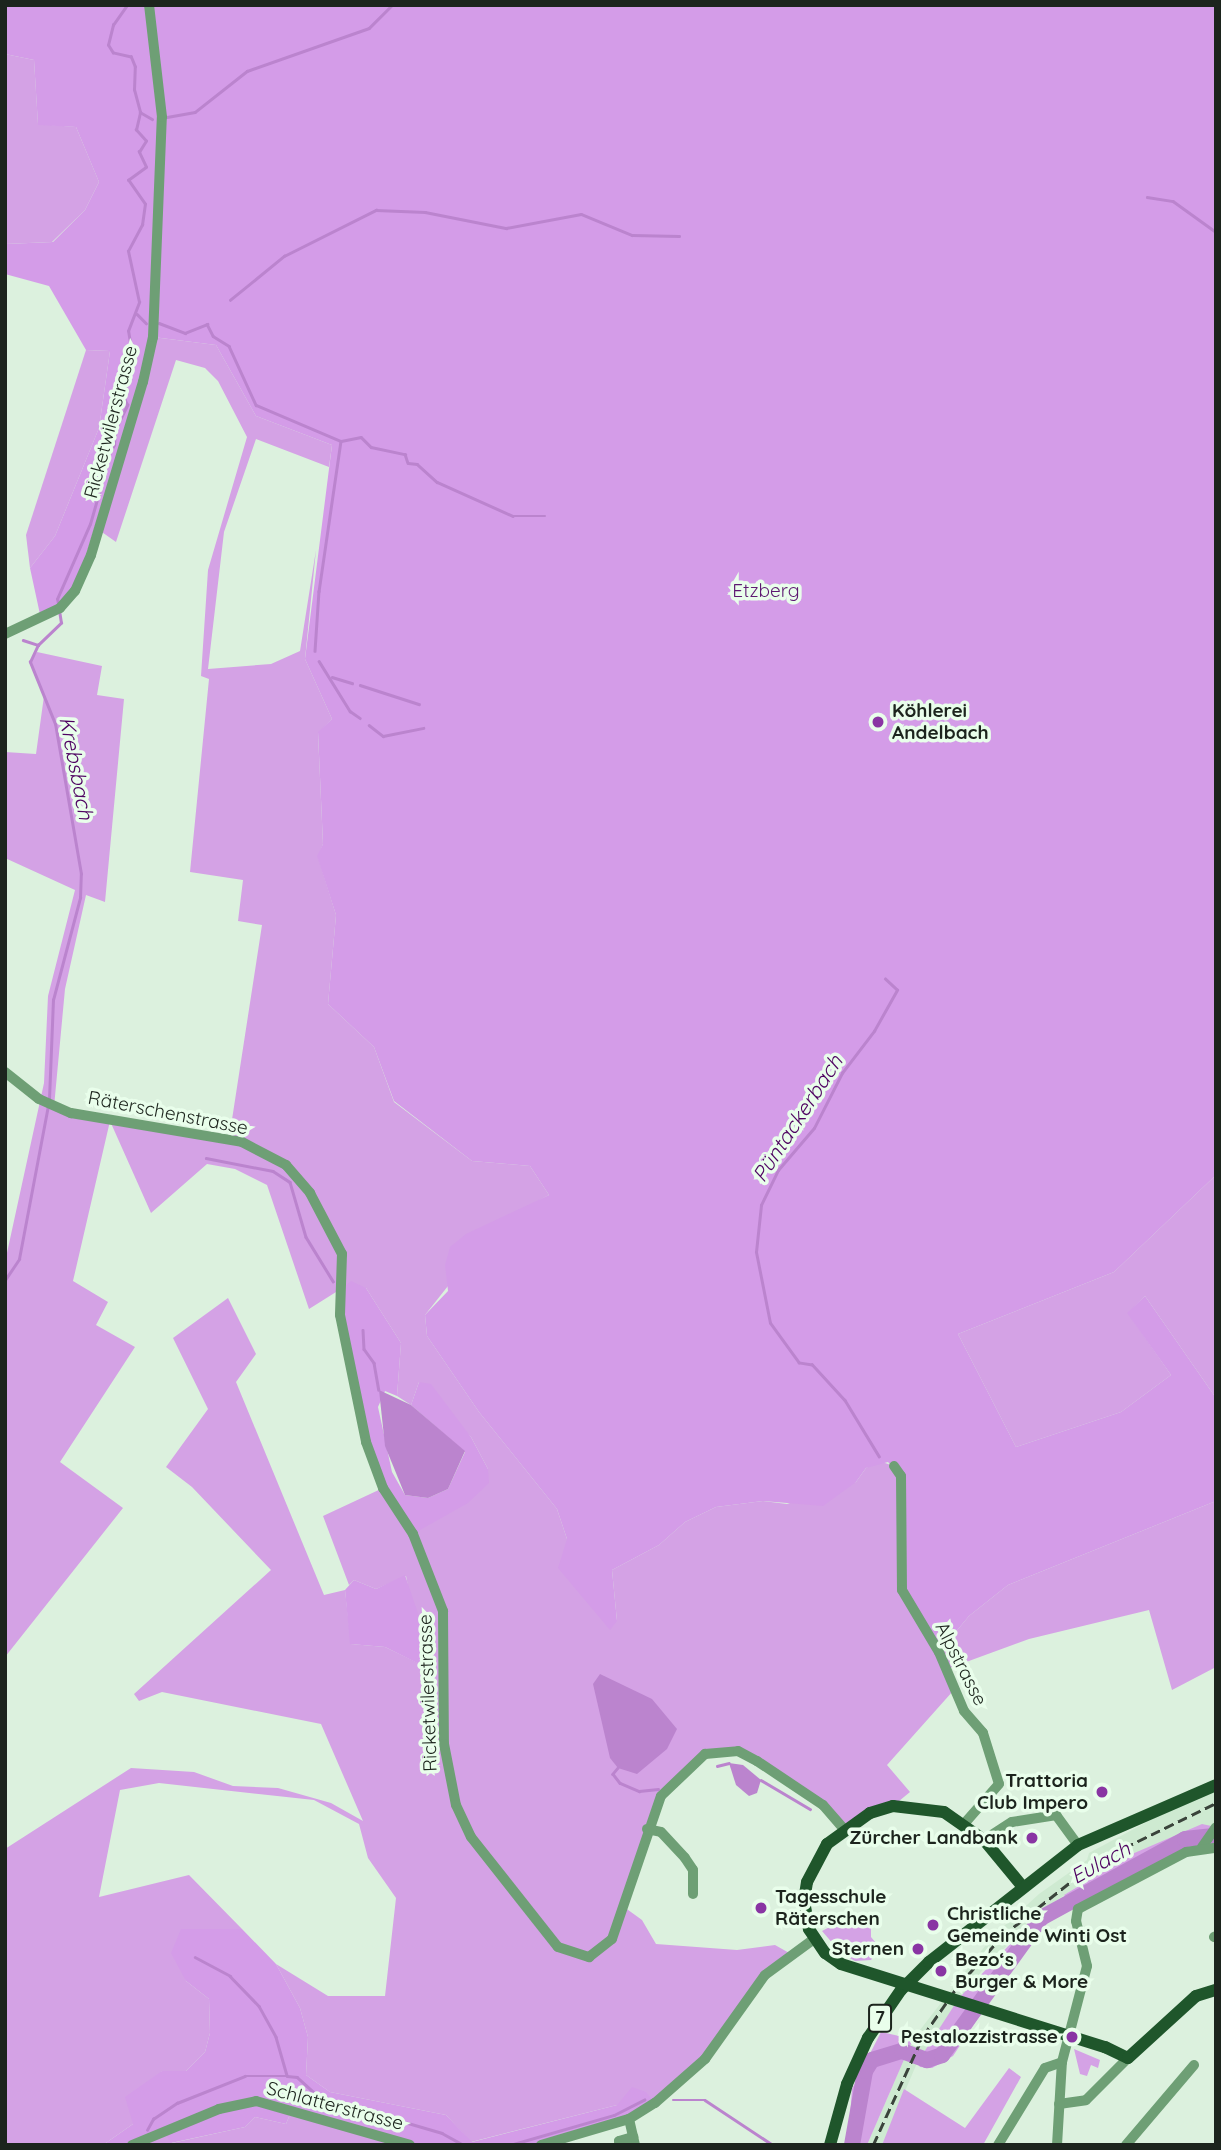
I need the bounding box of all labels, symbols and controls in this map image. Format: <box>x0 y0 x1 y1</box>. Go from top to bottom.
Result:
street label: Ricketwilerstrasse <box>80 343 142 501</box>
park label: Etzberg <box>732 580 800 602</box>
place label: Köhlerei Andelbach <box>892 700 989 744</box>
water label: Krebsbach <box>55 714 99 822</box>
marker: Köhlerei Andelbach <box>870 714 886 730</box>
water label: Püntackerbach <box>747 1050 847 1186</box>
street label: Räterschenstrasse <box>86 1086 250 1140</box>
street label: Ricketwilerstrasse <box>414 1614 442 1772</box>
street label: Alpstrasse <box>930 1618 992 1710</box>
place label: Trattoria Club Impero <box>977 1770 1088 1814</box>
marker: Trattoria Club Impero <box>1094 1784 1110 1800</box>
place label: Zürcher Landbank <box>849 1827 1018 1849</box>
marker: Zürcher Landbank <box>1024 1830 1040 1846</box>
water label: Eulach <box>1066 1835 1134 1889</box>
place label: Tagesschule Räterschen <box>775 1886 887 1930</box>
marker: Tagesschule Räterschen <box>753 1900 769 1916</box>
place label: Christliche Gemeinde Winti Ost <box>947 1903 1127 1947</box>
marker: Christliche Gemeinde Winti Ost <box>925 1917 941 1933</box>
place label: Sternen <box>832 1938 904 1960</box>
marker: Sternen <box>910 1941 926 1957</box>
place label: Bezo‘s Burger & More <box>955 1949 1088 1993</box>
marker: Bezo‘s Burger & More <box>933 1963 949 1979</box>
road number: 7 <box>868 2004 892 2032</box>
place label: Pestalozzistrasse <box>901 2026 1058 2048</box>
marker: Pestalozzistrasse <box>1064 2029 1080 2045</box>
street label: Schlatterstrasse <box>264 2077 406 2135</box>

